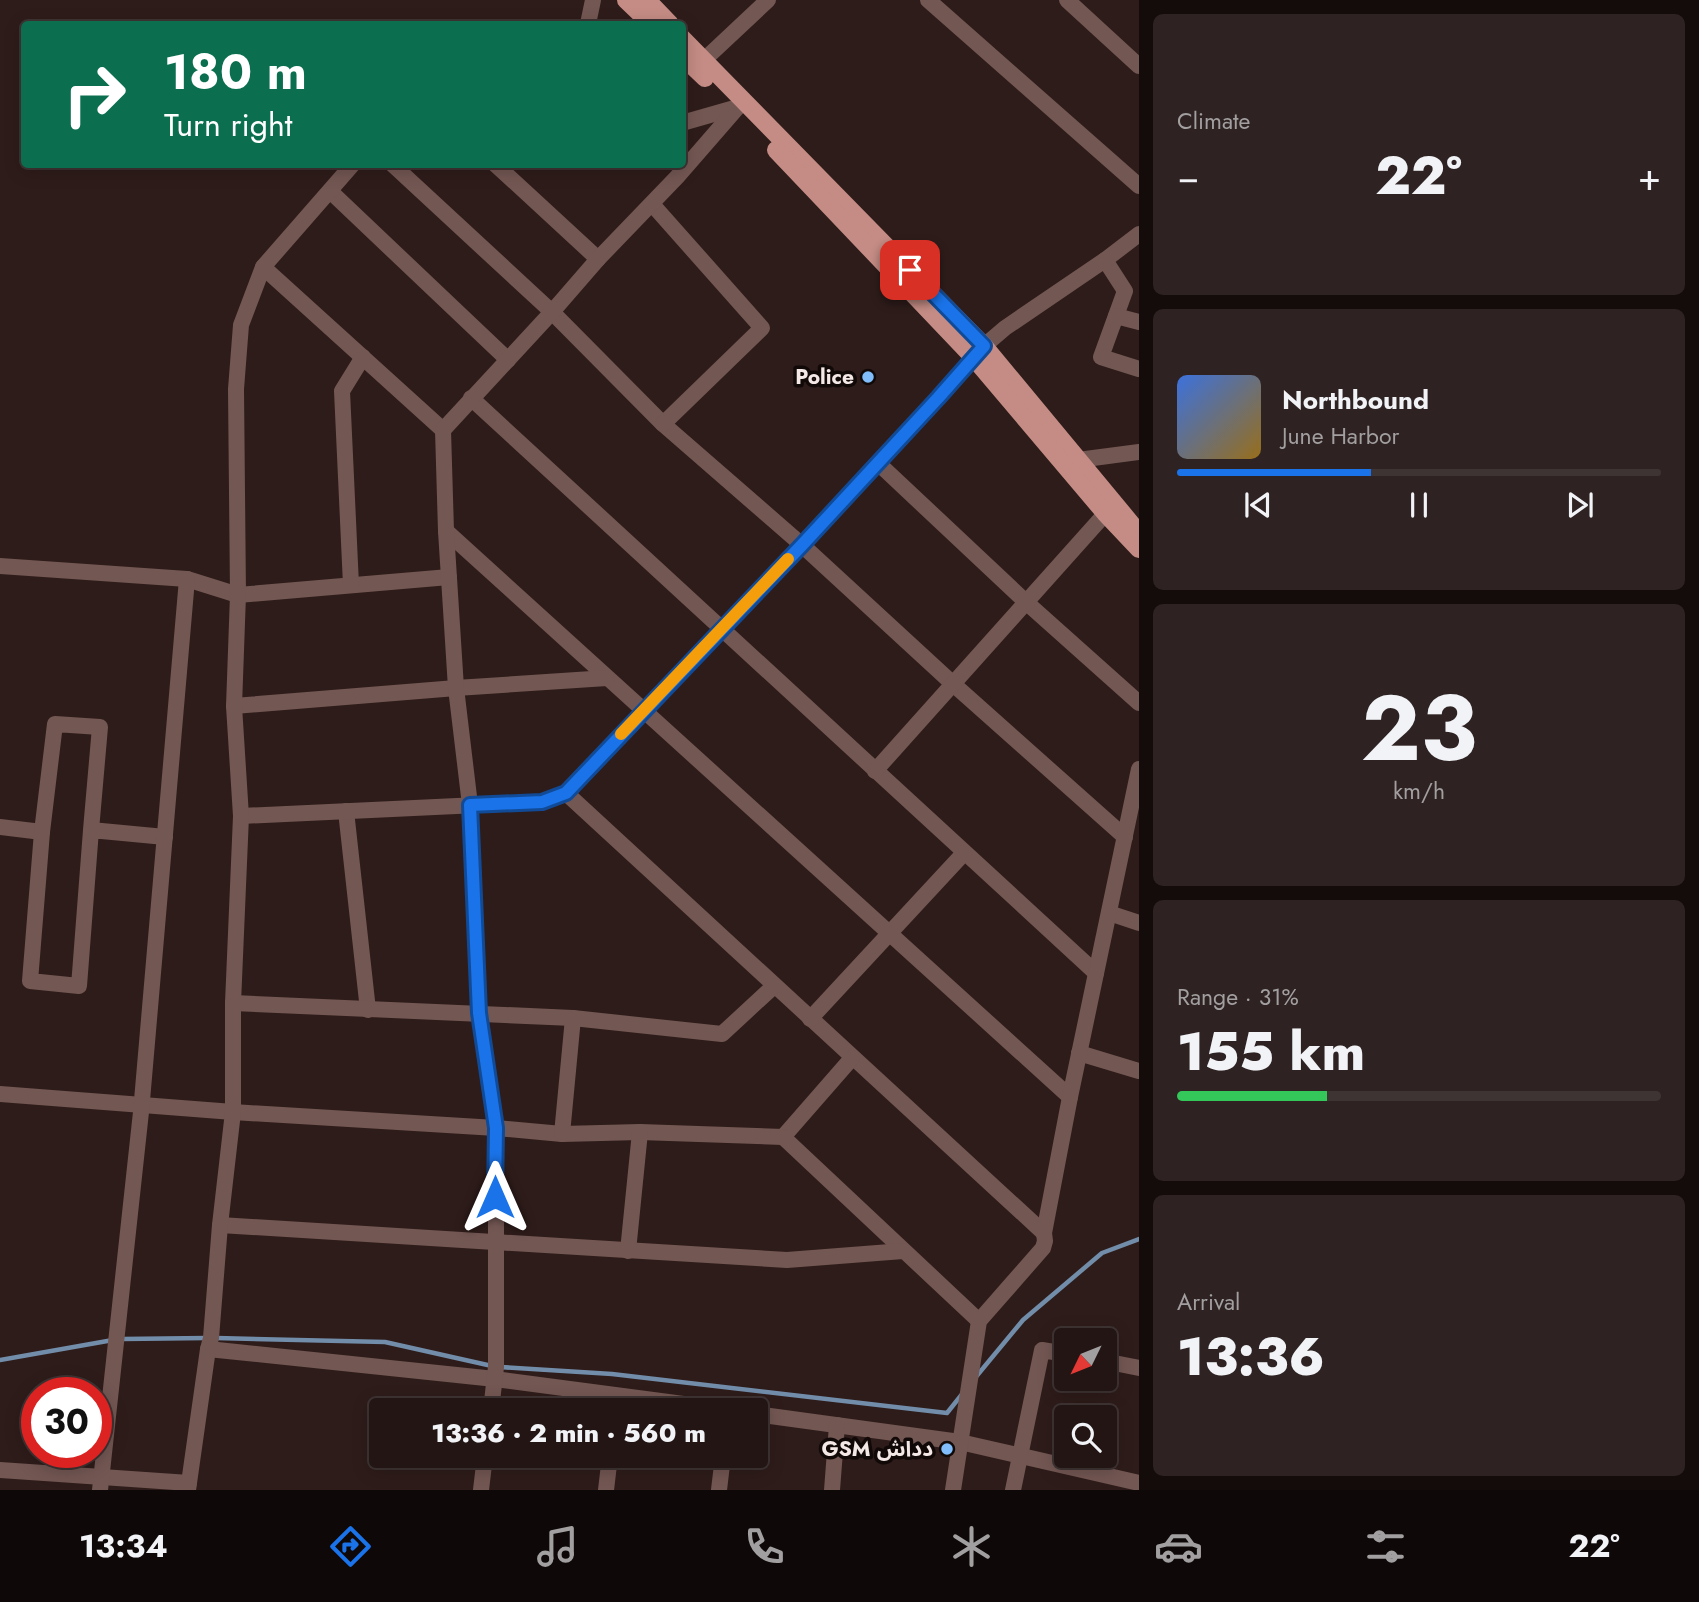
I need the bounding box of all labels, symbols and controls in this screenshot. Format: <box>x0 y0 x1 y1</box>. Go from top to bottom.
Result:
text: 180 m <box>164 37 307 107</box>
icon: right <box>49 49 140 140</box>
text: Turn right <box>164 102 293 148</box>
text: Climate <box>1177 104 1250 138</box>
text: 22° <box>1375 138 1462 214</box>
text: − <box>1177 149 1199 204</box>
text: + <box>1638 149 1661 204</box>
pin <box>880 240 940 300</box>
icon: arrive <box>891 251 929 289</box>
place label: Police <box>795 362 854 392</box>
marker: Police <box>860 369 876 385</box>
text: Northbound <box>1282 381 1429 419</box>
text: June Harbor <box>1282 419 1399 453</box>
icon: previous <box>1239 486 1277 524</box>
icon: pause <box>1400 486 1438 524</box>
icon: next <box>1561 486 1599 524</box>
text: 23 <box>1361 663 1477 794</box>
text: km/h <box>1393 774 1445 808</box>
text: Range · 31% <box>1177 980 1299 1014</box>
text: 155 km <box>1177 1014 1365 1090</box>
position arrow <box>458 1160 532 1234</box>
text: Arrival <box>1177 1285 1240 1319</box>
text: 13:36 <box>1177 1319 1325 1395</box>
north arrow <box>1054 1328 1116 1391</box>
map controls <box>1054 1328 1117 1468</box>
speed limit sign: 30 <box>21 1377 112 1468</box>
button: search <box>1054 1405 1117 1468</box>
text: 13:36 · 2 min · 560 m <box>431 1414 706 1452</box>
place label: GSM دداش <box>822 1434 933 1464</box>
marker: GSM دداش <box>939 1441 955 1457</box>
icon: directions <box>326 1522 375 1571</box>
icon: music <box>533 1522 582 1571</box>
icon: phone <box>740 1522 789 1571</box>
icon: climate <box>947 1522 996 1571</box>
icon: car <box>1154 1522 1203 1571</box>
icon: filters <box>1361 1522 1410 1571</box>
text: 13:34 <box>79 1523 168 1569</box>
text: 22° <box>1568 1523 1620 1569</box>

